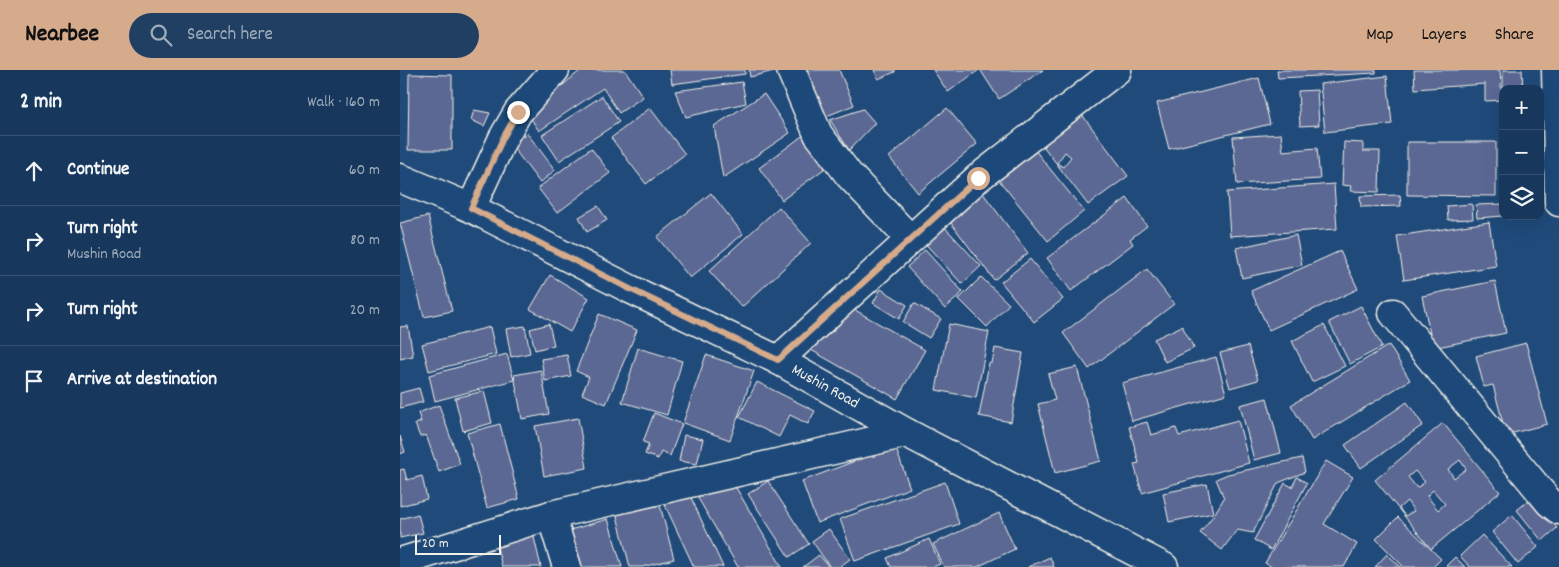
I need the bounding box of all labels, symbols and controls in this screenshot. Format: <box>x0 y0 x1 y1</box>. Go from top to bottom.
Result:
search box <box>129 13 479 58</box>
text: Nearbee <box>25 18 99 52</box>
icon: search <box>147 21 175 49</box>
text: Search here <box>187 22 273 49</box>
text: Map <box>1366 23 1393 48</box>
text: Layers <box>1421 23 1467 48</box>
text: Share <box>1495 23 1534 48</box>
map controls <box>1499 85 1544 220</box>
button: + <box>1499 85 1544 130</box>
text: 2 min <box>20 88 62 118</box>
text: Walk · 160 m <box>307 91 380 114</box>
route end <box>507 101 530 124</box>
button: − <box>1499 130 1544 175</box>
icon: ahead <box>20 157 48 185</box>
text: Continue <box>67 157 129 184</box>
text: 60 m <box>349 159 380 182</box>
route start <box>967 167 990 190</box>
button: layers <box>1499 175 1544 220</box>
text: Turn right <box>67 216 138 243</box>
icon: right <box>20 227 48 255</box>
text: 80 m <box>350 229 380 252</box>
text: Mushin Road <box>67 243 141 266</box>
icon: right <box>20 297 48 325</box>
text: Turn right <box>67 297 138 324</box>
text: 20 m <box>350 299 380 322</box>
street label: Mushin Road <box>787 359 863 415</box>
icon: arrive <box>20 367 48 395</box>
text: Arrive at destination <box>67 367 217 394</box>
scale bar <box>415 532 501 555</box>
text: 20 m <box>422 534 449 554</box>

